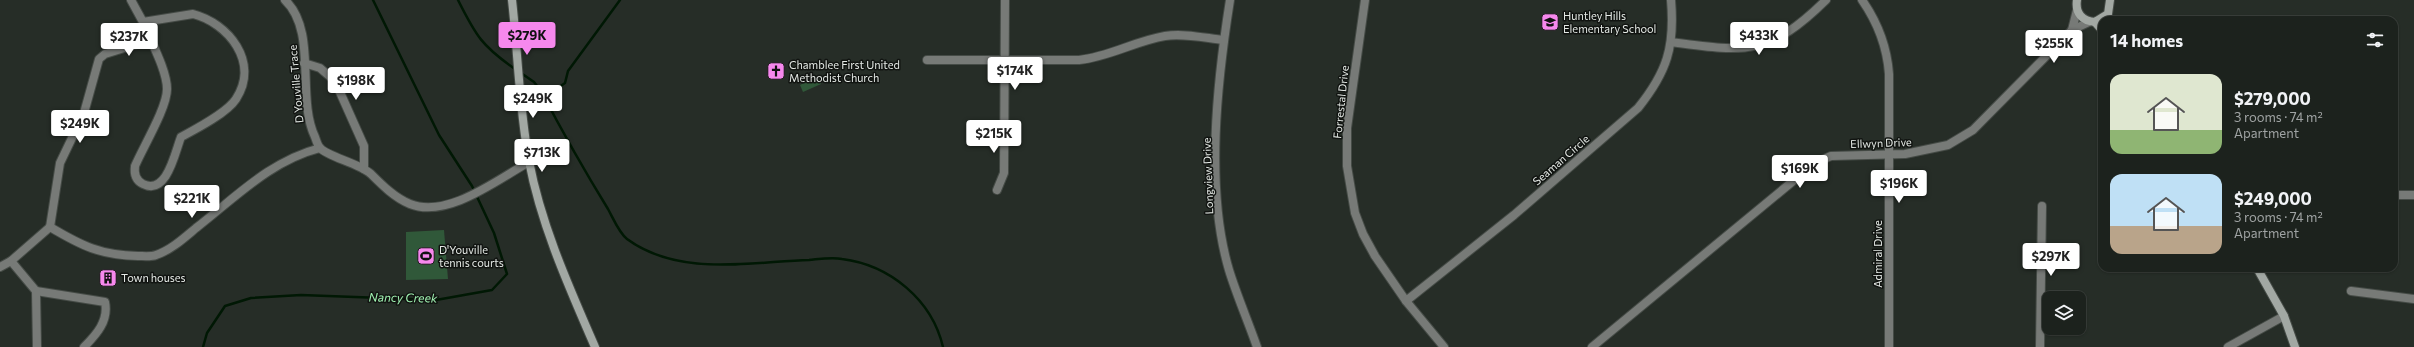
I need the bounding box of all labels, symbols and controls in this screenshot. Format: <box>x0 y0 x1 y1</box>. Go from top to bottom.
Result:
place label: Huntley Hills Elementary School <box>1563 9 1656 35</box>
school or university icon: Huntley Hills Elementary School <box>1540 12 1560 32</box>
pin: $279K <box>499 22 555 56</box>
pin: $433K <box>1731 22 1787 56</box>
pin: $237K <box>101 23 157 57</box>
text: $279K <box>508 27 546 43</box>
text: $433K <box>1739 27 1779 43</box>
text: $237K <box>110 28 148 44</box>
icon: filters <box>2364 29 2386 51</box>
pin: $255K <box>2026 30 2082 64</box>
text: 14 homes <box>2110 30 2183 51</box>
text: $255K <box>2034 35 2074 51</box>
street label: D Youville Trace <box>286 44 305 124</box>
pin: $174K <box>987 57 1043 91</box>
place label: Chamblee First United Methodist Church <box>789 58 900 84</box>
church icon: Chamblee First United Methodist Church <box>766 61 786 81</box>
text: $174K <box>997 62 1033 78</box>
street label: Forrestal Drive <box>1330 64 1351 139</box>
pin: $198K <box>328 67 384 101</box>
text: $198K <box>337 72 375 88</box>
pin: $249K <box>505 85 561 119</box>
text: $279,000 <box>2234 88 2311 109</box>
text: $249K <box>513 90 553 106</box>
icon: home <box>2142 90 2190 138</box>
text: 3 rooms · 74 m² <box>2234 109 2323 125</box>
pin: $249K <box>52 110 108 144</box>
text: $249K <box>60 115 100 131</box>
pin: $215K <box>966 120 1022 154</box>
text: $215K <box>975 125 1013 141</box>
text: Apartment <box>2234 125 2299 141</box>
street label: Seaman Circle <box>1530 132 1592 188</box>
street label: Ellwyn Drive <box>1850 135 1912 150</box>
street label: Longview Drive <box>1200 137 1215 215</box>
pin: $713K <box>514 139 570 173</box>
text: $713K <box>523 144 561 160</box>
pin: $169K <box>1772 155 1828 189</box>
text: $169K <box>1781 160 1819 176</box>
pin: $196K <box>1871 170 1927 204</box>
text: $196K <box>1880 175 1918 191</box>
pin: $221K <box>164 185 220 219</box>
text: $249,000 <box>2234 188 2312 209</box>
text: $221K <box>173 190 211 206</box>
icon: home <box>2142 190 2190 238</box>
text: 3 rooms · 74 m² <box>2234 209 2323 225</box>
street label: Admiral Drive <box>1871 220 1884 288</box>
text: Apartment <box>2234 225 2299 241</box>
place label: D'Youville tennis courts <box>439 243 504 269</box>
pin: $297K <box>2023 243 2079 277</box>
sports icon: D'Youville tennis courts <box>416 246 436 266</box>
text: $297K <box>2032 248 2070 264</box>
building icon: Town houses <box>98 268 118 288</box>
place label: Town houses <box>121 271 186 284</box>
water label: Nancy Creek <box>369 289 438 305</box>
map controls <box>2042 291 2086 335</box>
button: layers <box>2042 291 2086 335</box>

